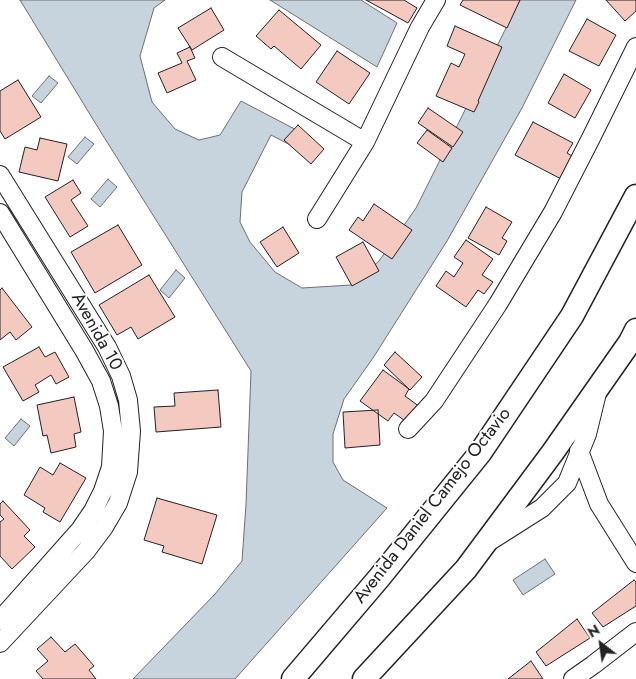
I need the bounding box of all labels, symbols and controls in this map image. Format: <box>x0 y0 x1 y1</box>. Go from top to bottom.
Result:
street label: Avenida 10 <box>66 289 126 375</box>
street label: Avenida Daniel Camejo Octavio <box>350 404 516 608</box>
north arrow <box>576 619 626 669</box>
text: N <box>584 620 603 642</box>

